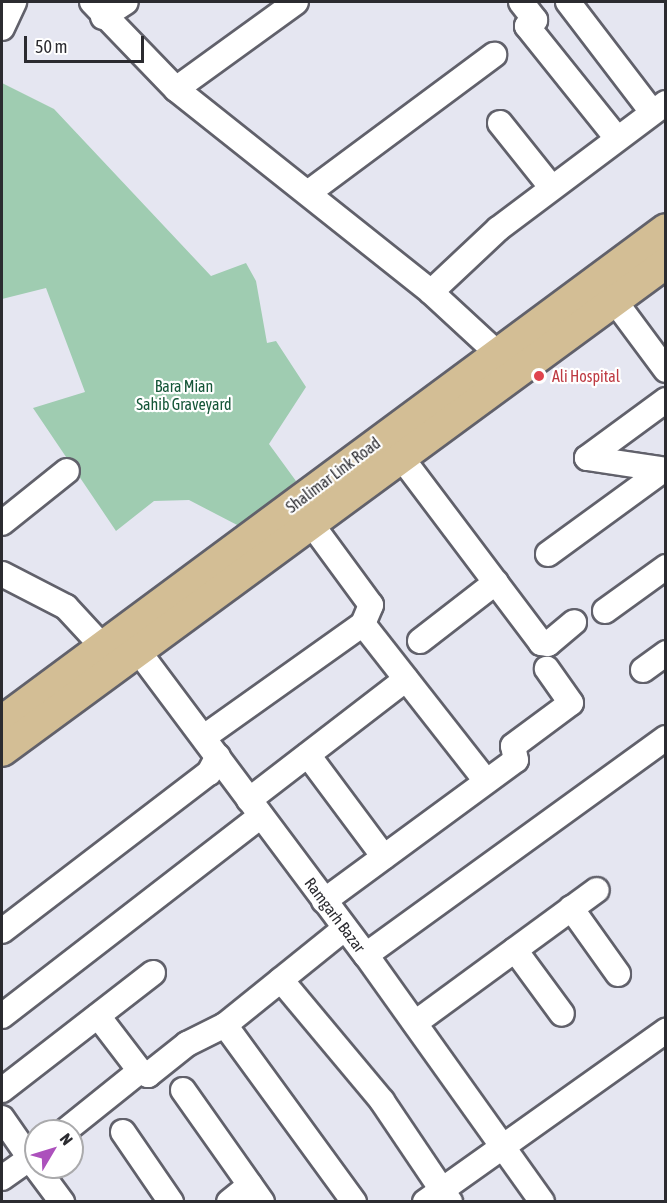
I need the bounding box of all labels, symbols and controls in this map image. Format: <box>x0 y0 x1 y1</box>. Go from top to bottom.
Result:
scale bar <box>27 24 147 62</box>
text: 50 m <box>35 36 67 57</box>
place label: Ali Hospital <box>552 366 620 386</box>
marker: Ali Hospital <box>530 367 548 385</box>
park label: Bara Mian Sahib Graveyard <box>136 376 232 414</box>
street label: Shalimar Link Road <box>282 433 384 517</box>
street label: Ramgarh Bazar <box>301 874 369 956</box>
north arrow <box>24 1119 84 1179</box>
text: N <box>57 1130 77 1148</box>

